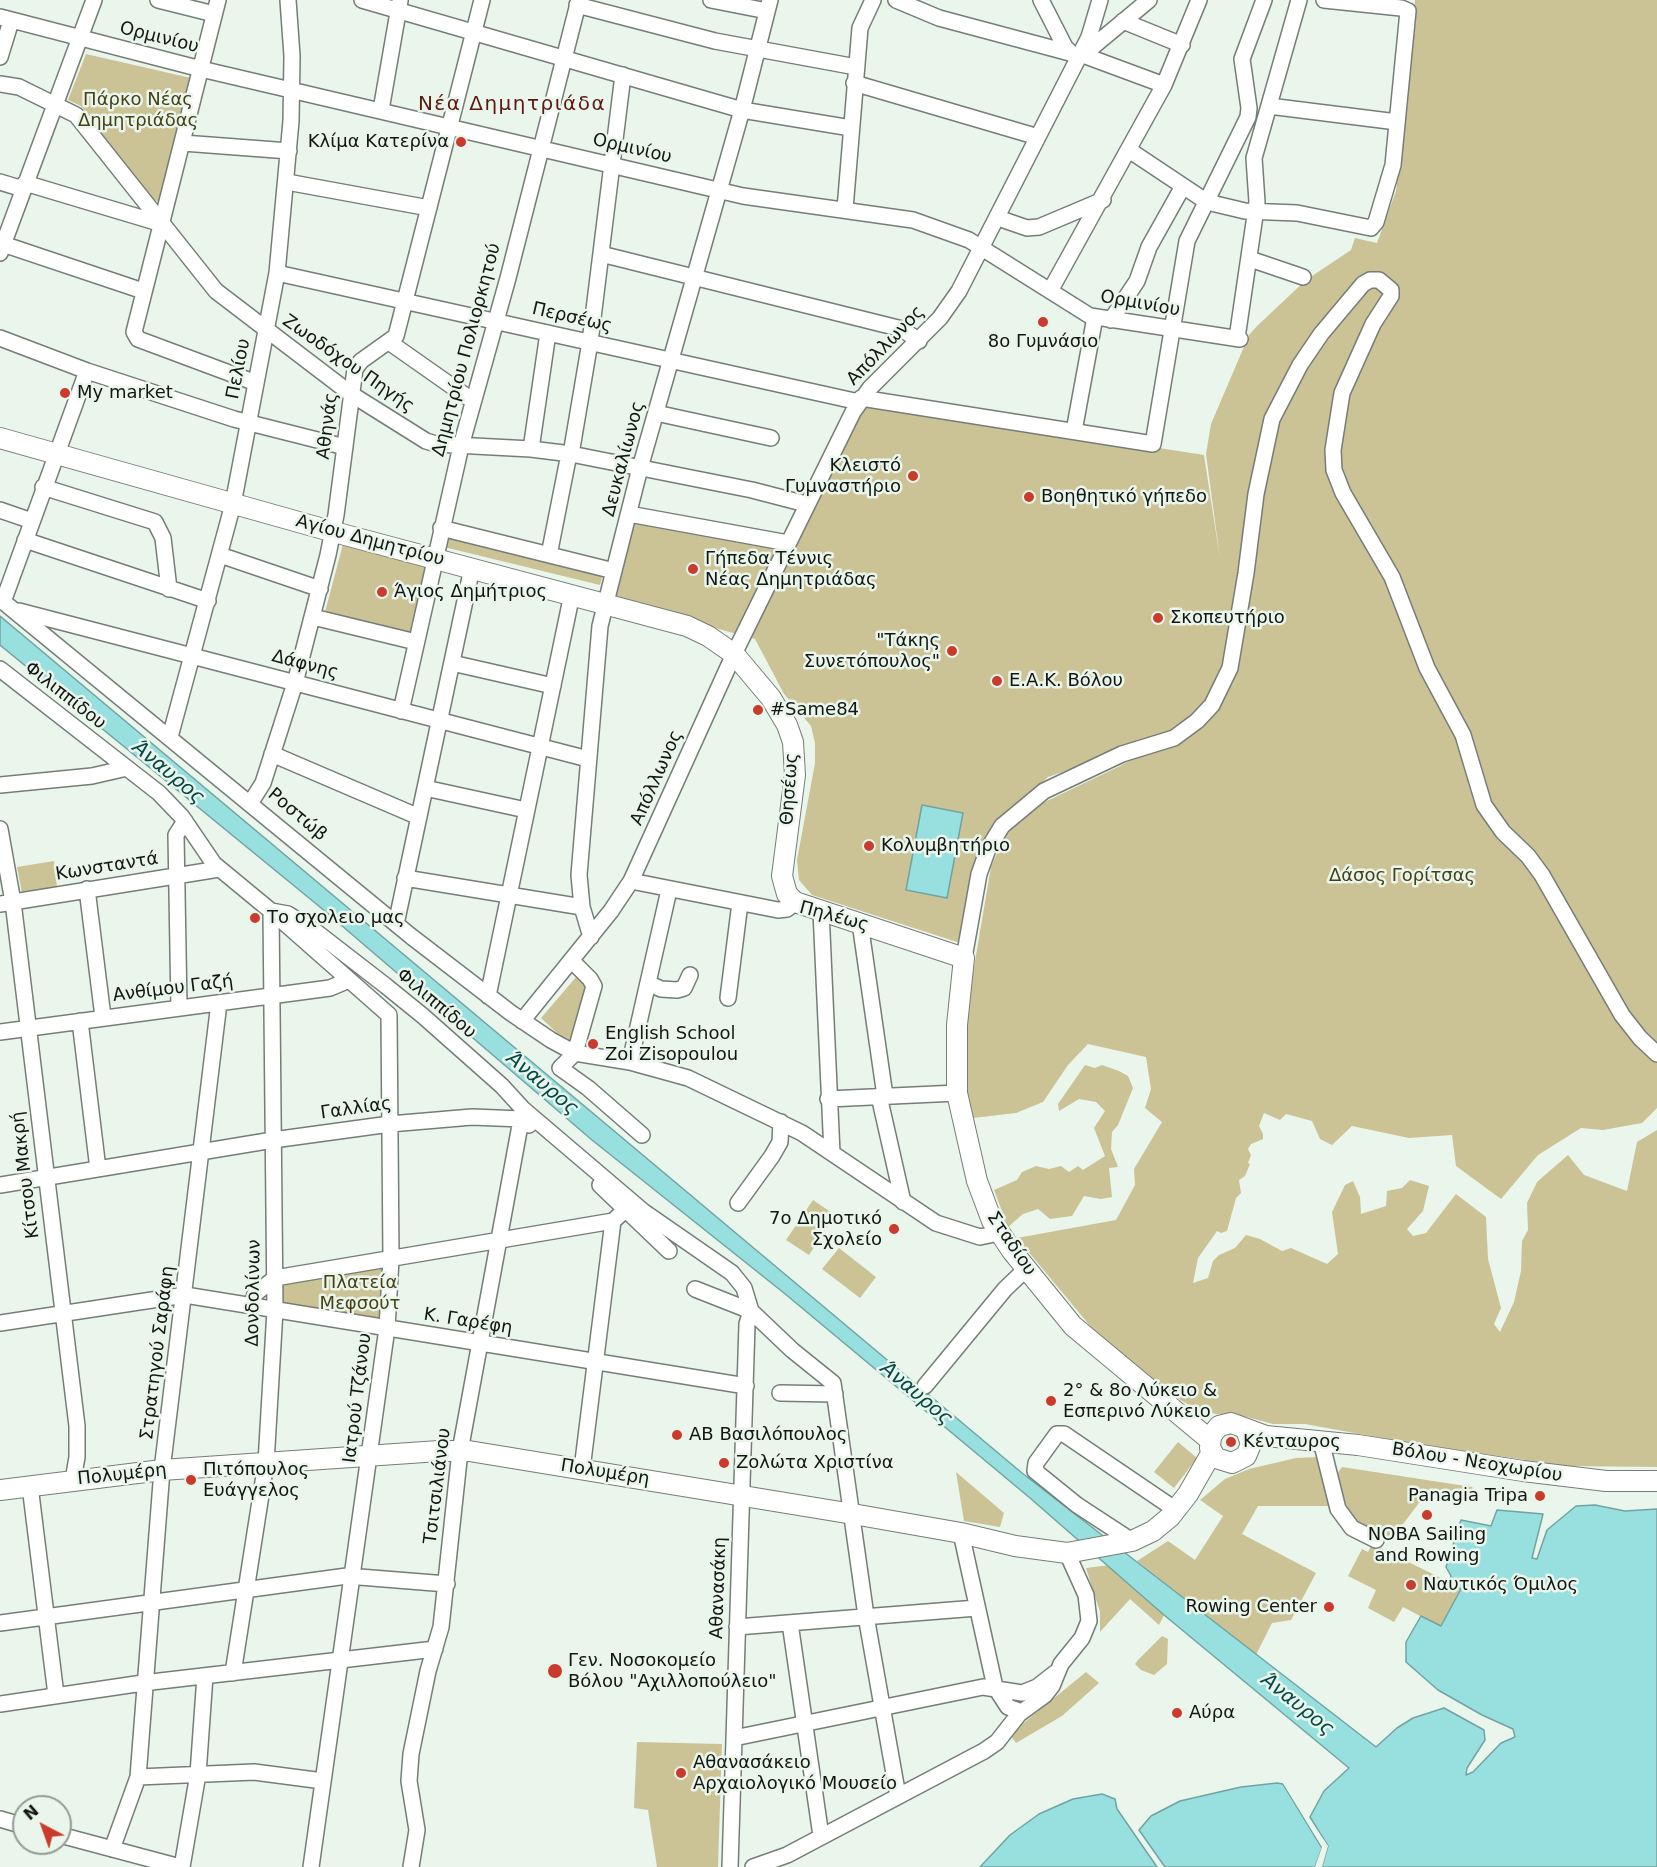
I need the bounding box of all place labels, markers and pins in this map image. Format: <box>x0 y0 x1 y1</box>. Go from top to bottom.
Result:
place label: Κλίμα Κατερίνα <box>308 131 449 153</box>
marker: Κλίμα Κατερίνα <box>454 135 468 149</box>
marker: 8ο Γυμνάσιο <box>1036 315 1050 329</box>
place label: 8ο Γυμνάσιο <box>988 331 1098 353</box>
place label: My market <box>77 382 173 404</box>
marker: My market <box>58 386 72 400</box>
place label: Κλειστό Γυμναστήριο <box>785 455 901 498</box>
marker: Κλειστό Γυμναστήριο <box>906 469 920 483</box>
place label: Βοηθητικό γήπεδο <box>1041 486 1207 508</box>
marker: Βοηθητικό γήπεδο <box>1022 490 1036 504</box>
place label: Γήπεδα Τέννις Νέας Δημητριάδας <box>705 548 877 590</box>
marker: Γήπεδα Τέννις Νέας Δημητριάδας <box>686 562 700 576</box>
place label: Άγιος Δημήτριος <box>394 581 547 603</box>
marker: Άγιος Δημήτριος <box>375 585 389 599</box>
place label: Σκοπευτήριο <box>1170 607 1285 629</box>
marker: Σκοπευτήριο <box>1151 611 1165 625</box>
place label: "Τάκης Συνετόπουλος" <box>804 630 940 672</box>
marker: "Τάκης Συνετόπουλος" <box>945 644 959 658</box>
place label: Ε.Α.Κ. Βόλου <box>1009 670 1123 692</box>
marker: Ε.Α.Κ. Βόλου <box>990 674 1004 688</box>
place label: #Same84 <box>770 699 859 721</box>
marker: #Same84 <box>751 703 765 717</box>
place label: Κολυμβητήριο <box>881 835 1010 857</box>
marker: Κολυμβητήριο <box>862 839 876 853</box>
place label: Το σχολειο μας <box>267 907 405 929</box>
marker: Το σχολειο μας <box>248 911 262 925</box>
place label: English School Zoi Zisopoulou <box>605 1023 738 1066</box>
marker: English School Zoi Zisopoulou <box>586 1037 600 1051</box>
place label: 7ο Δημοτικό Σχολείο <box>769 1208 882 1250</box>
marker: 7ο Δημοτικό Σχολείο <box>887 1222 901 1236</box>
place label: 2° & 8ο Λύκειο & Εσπερινό Λύκειο <box>1063 1380 1217 1422</box>
marker: 2° & 8ο Λύκειο & Εσπερινό Λύκειο <box>1044 1394 1058 1408</box>
place label: ΑΒ Βασιλόπουλος <box>689 1424 847 1446</box>
marker: ΑΒ Βασιλόπουλος <box>670 1428 684 1442</box>
place label: Κένταυρος <box>1243 1431 1341 1453</box>
marker: Κένταυρος <box>1224 1435 1238 1449</box>
place label: Ζολώτα Χριστίνα <box>736 1452 894 1474</box>
marker: Ζολώτα Χριστίνα <box>717 1456 731 1470</box>
place label: Πιτόπουλος Ευάγγελος <box>203 1459 309 1502</box>
marker: Πιτόπουλος Ευάγγελος <box>184 1473 198 1487</box>
place label: Panagia Tripa <box>1408 1485 1528 1507</box>
marker: Panagia Tripa <box>1533 1489 1547 1503</box>
marker: NOBA Sailing and Rowing <box>1420 1508 1434 1522</box>
place label: NOBA Sailing and Rowing <box>1368 1524 1486 1567</box>
place label: Ναυτικός Όμιλος <box>1423 1574 1578 1596</box>
marker: Ναυτικός Όμιλος <box>1404 1578 1418 1592</box>
place label: Rowing Center <box>1185 1596 1317 1618</box>
marker: Rowing Center <box>1322 1600 1336 1614</box>
place label: Γεν. Νοσοκομείο Βόλου "Αχιλλοπούλειο" <box>568 1650 777 1692</box>
marker: Γεν. Νοσοκομείο Βόλου "Αχιλλοπούλειο" <box>546 1662 564 1680</box>
place label: Αύρα <box>1189 1702 1235 1724</box>
marker: Αύρα <box>1170 1706 1184 1720</box>
place label: Αθανασάκειο Αρχαιολογικό Μουσείο <box>693 1752 897 1794</box>
marker: Αθανασάκειο Αρχαιολογικό Μουσείο <box>674 1766 688 1780</box>

